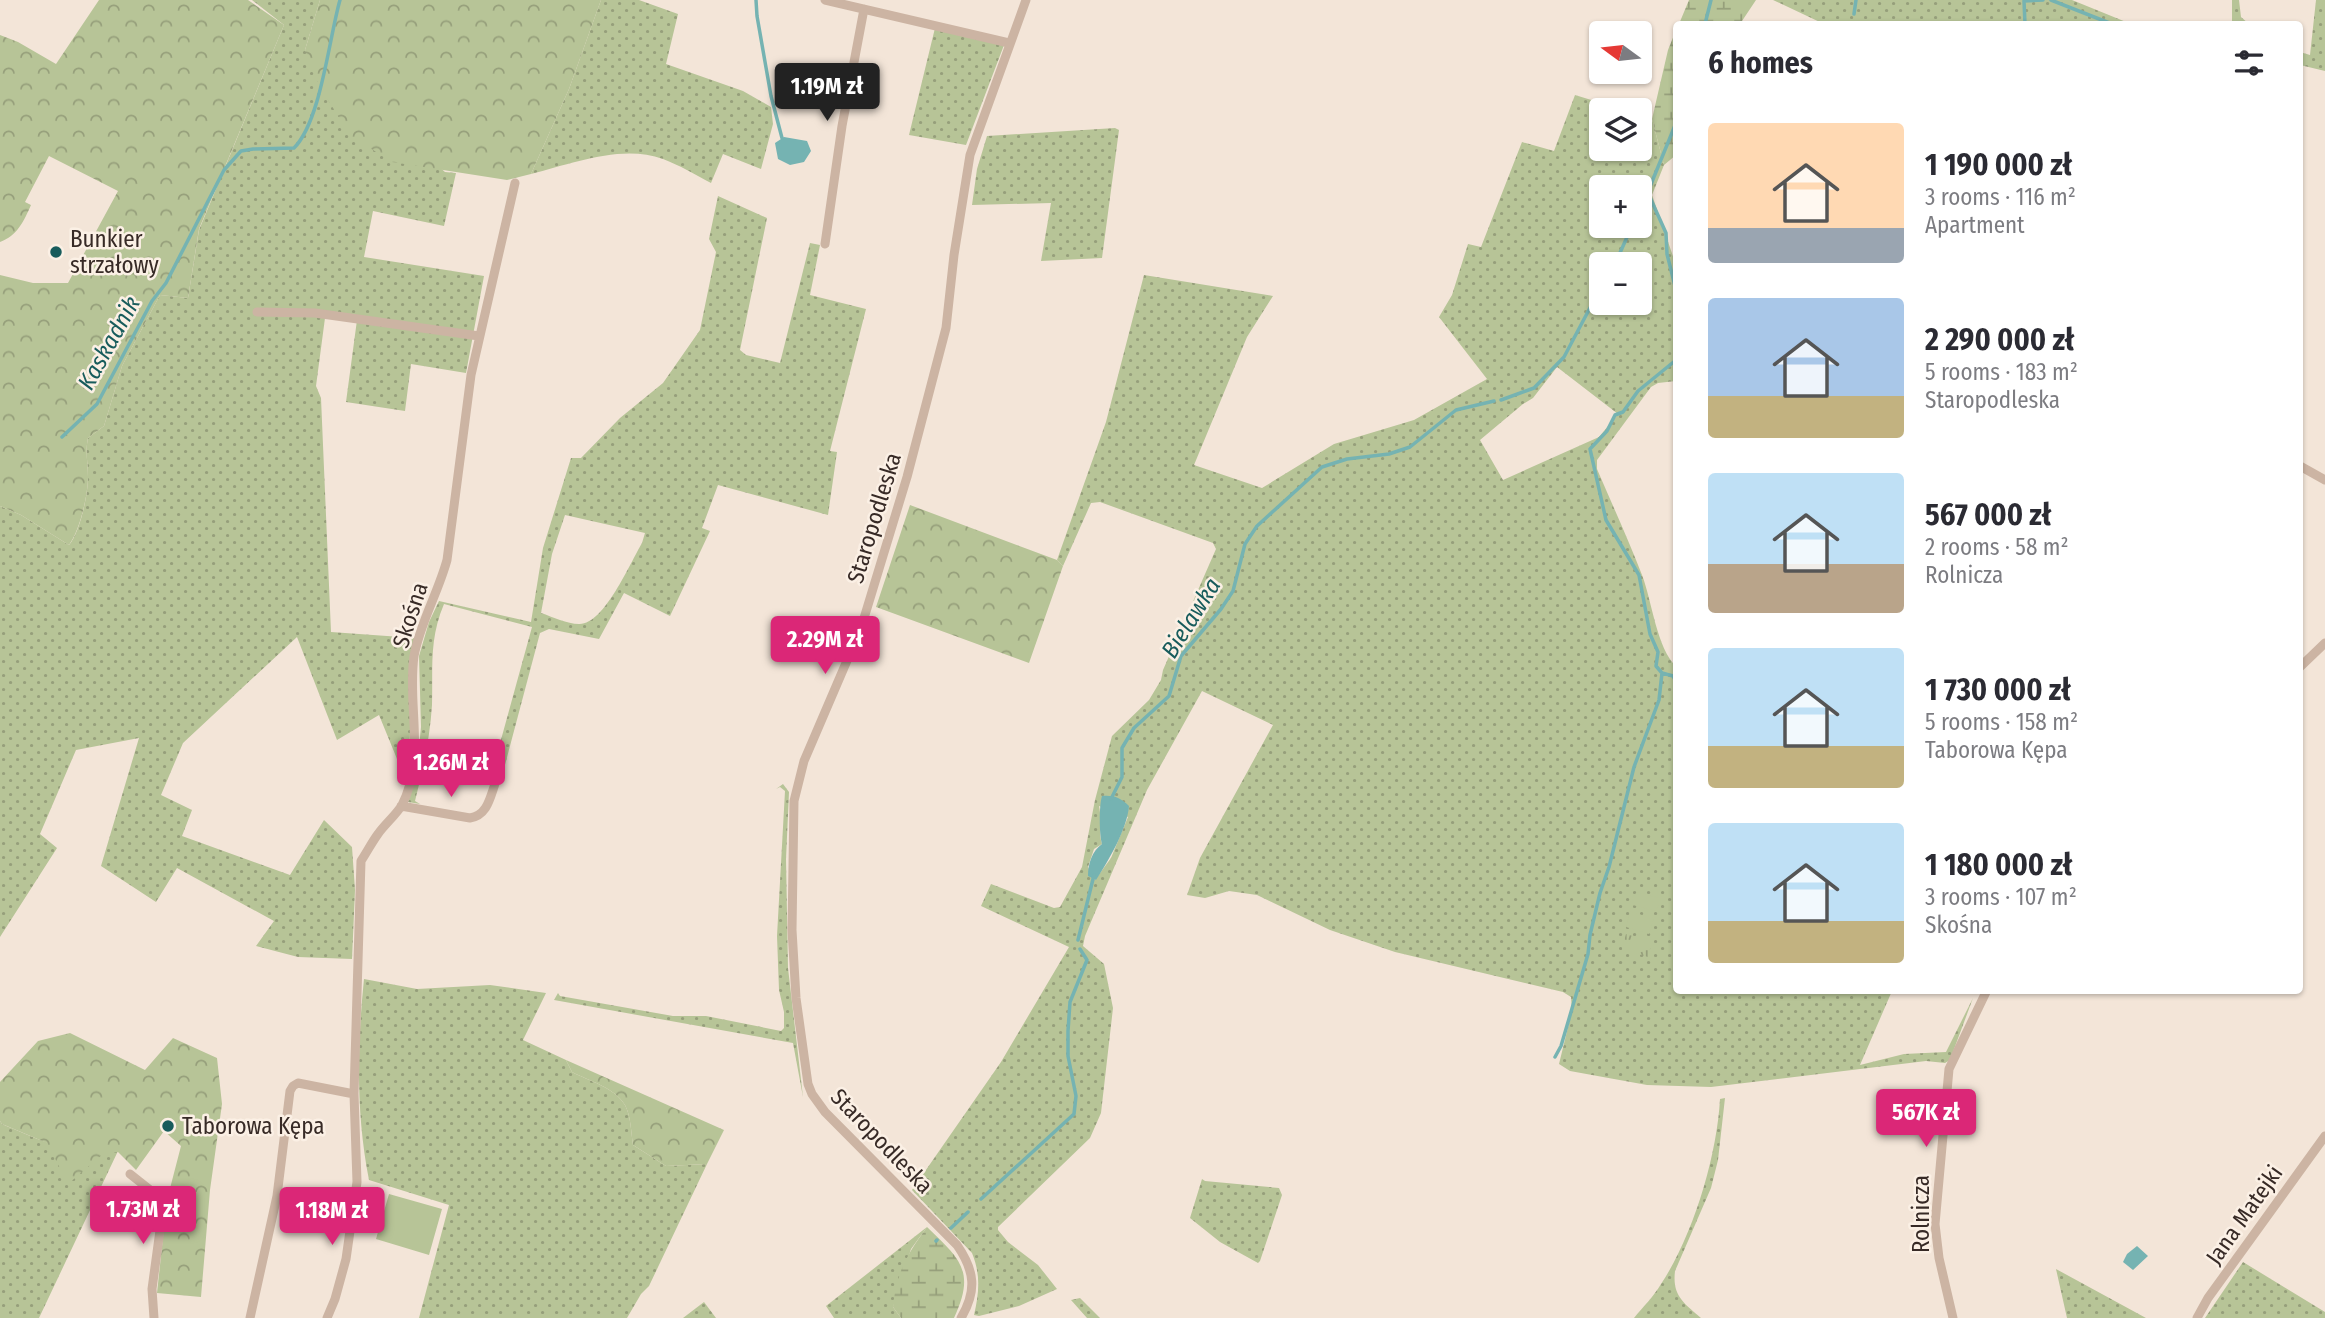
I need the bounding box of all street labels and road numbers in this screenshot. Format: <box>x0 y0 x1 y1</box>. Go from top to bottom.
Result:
street label: Staropodleska <box>841 449 907 587</box>
street label: Skośna <box>386 579 434 651</box>
street label: Staropodleska <box>825 1083 939 1199</box>
street label: Jana Matejki <box>2200 1160 2288 1270</box>
street label: Rolnicza <box>1907 1175 1935 1253</box>

